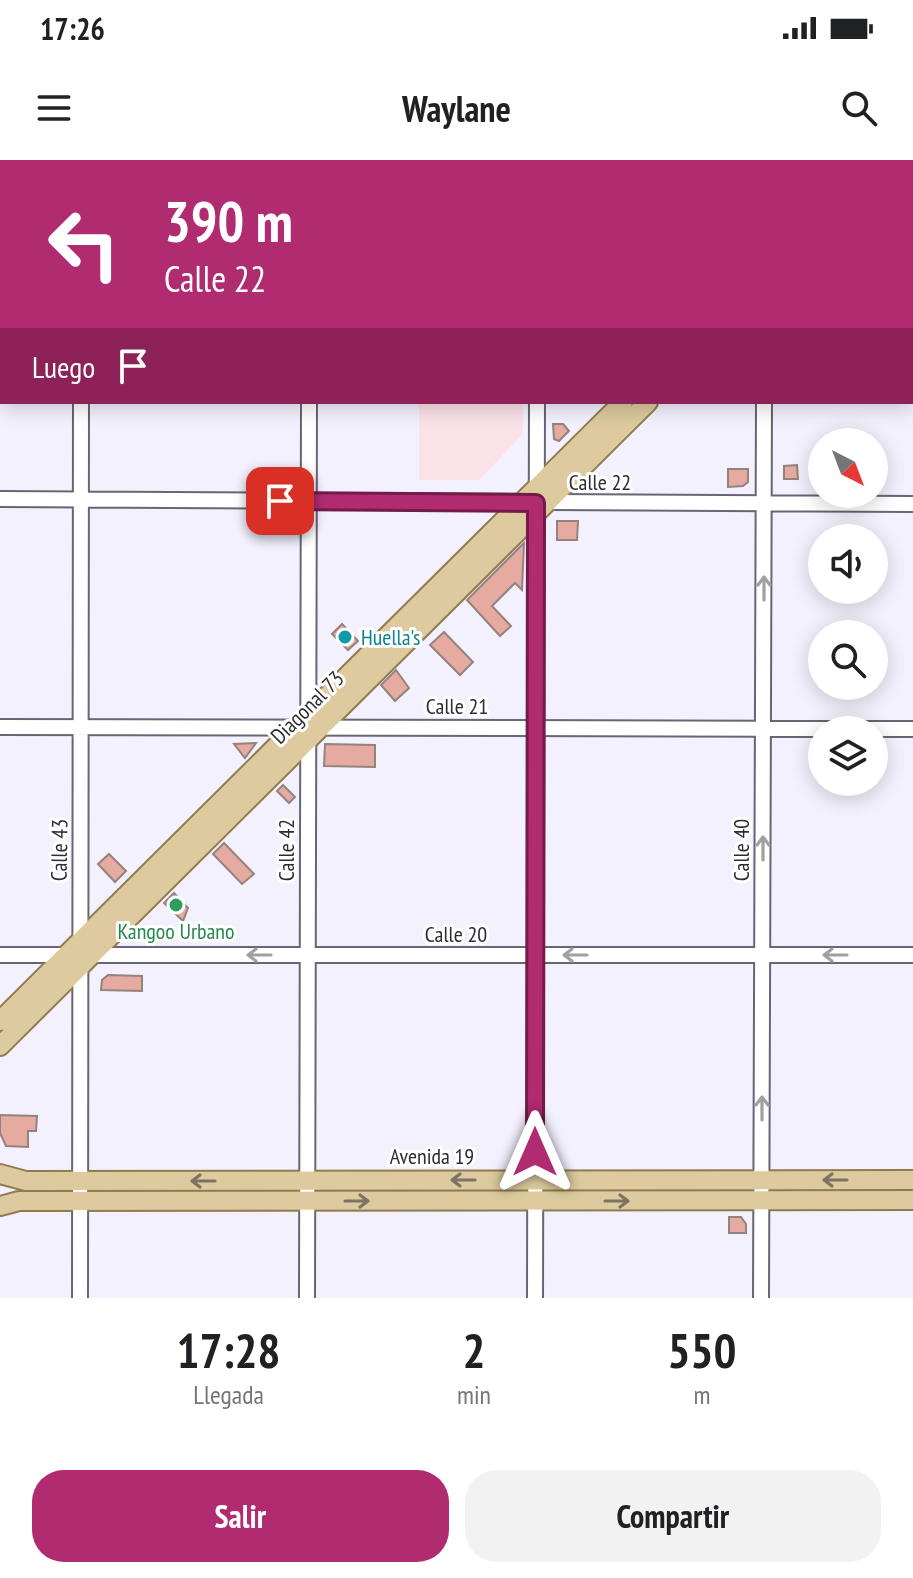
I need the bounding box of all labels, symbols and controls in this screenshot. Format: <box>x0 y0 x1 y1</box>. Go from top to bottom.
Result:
text: 17:26 <box>40 9 105 48</box>
text: Waylane <box>402 85 511 132</box>
icon: menu <box>32 86 76 130</box>
icon: search <box>837 86 881 130</box>
text: 390 m <box>164 185 293 257</box>
icon: left <box>32 192 136 296</box>
text: Calle 22 <box>164 255 266 302</box>
icon: arrive <box>111 344 155 388</box>
text: Luego <box>32 347 95 386</box>
north arrow <box>808 428 888 508</box>
map controls <box>808 428 888 796</box>
pin <box>246 467 314 535</box>
street label: Calle 22 <box>569 468 631 496</box>
icon: arrive <box>258 479 302 523</box>
button: sound <box>808 524 888 604</box>
one-way arrow <box>756 575 772 602</box>
button: search <box>808 620 888 700</box>
place label: Huella's <box>361 623 421 651</box>
marker: Huella's <box>336 628 354 646</box>
street label: Diagonal 73 <box>265 665 349 749</box>
street label: Calle 21 <box>426 692 488 720</box>
button: layers <box>808 716 888 796</box>
street label: Calle 43 <box>44 819 74 881</box>
street label: Calle 42 <box>272 819 300 881</box>
street label: Calle 40 <box>727 819 755 881</box>
one-way arrow <box>755 835 771 862</box>
marker: Kangoo Urbano <box>167 896 185 914</box>
place label: Kangoo Urbano <box>117 917 235 945</box>
street label: Calle 20 <box>425 920 487 948</box>
one-way arrow <box>246 947 273 963</box>
one-way arrow <box>562 947 589 963</box>
one-way arrow <box>822 947 849 963</box>
one-way arrow <box>754 1095 770 1122</box>
position arrow <box>493 1110 577 1194</box>
street label: Avenida 19 <box>390 1142 474 1170</box>
one-way arrow <box>450 1172 477 1188</box>
one-way arrow <box>822 1172 849 1188</box>
one-way arrow <box>190 1173 217 1189</box>
one-way arrow <box>343 1193 370 1209</box>
one-way arrow <box>603 1193 630 1209</box>
text: 17:28 <box>177 1319 280 1381</box>
text: 2 <box>463 1319 485 1381</box>
text: 550 <box>668 1319 736 1381</box>
text: Llegada <box>193 1378 264 1411</box>
text: min <box>457 1378 491 1411</box>
text: m <box>694 1378 710 1411</box>
button: Salir <box>32 1470 449 1562</box>
button: Compartir <box>465 1470 881 1562</box>

